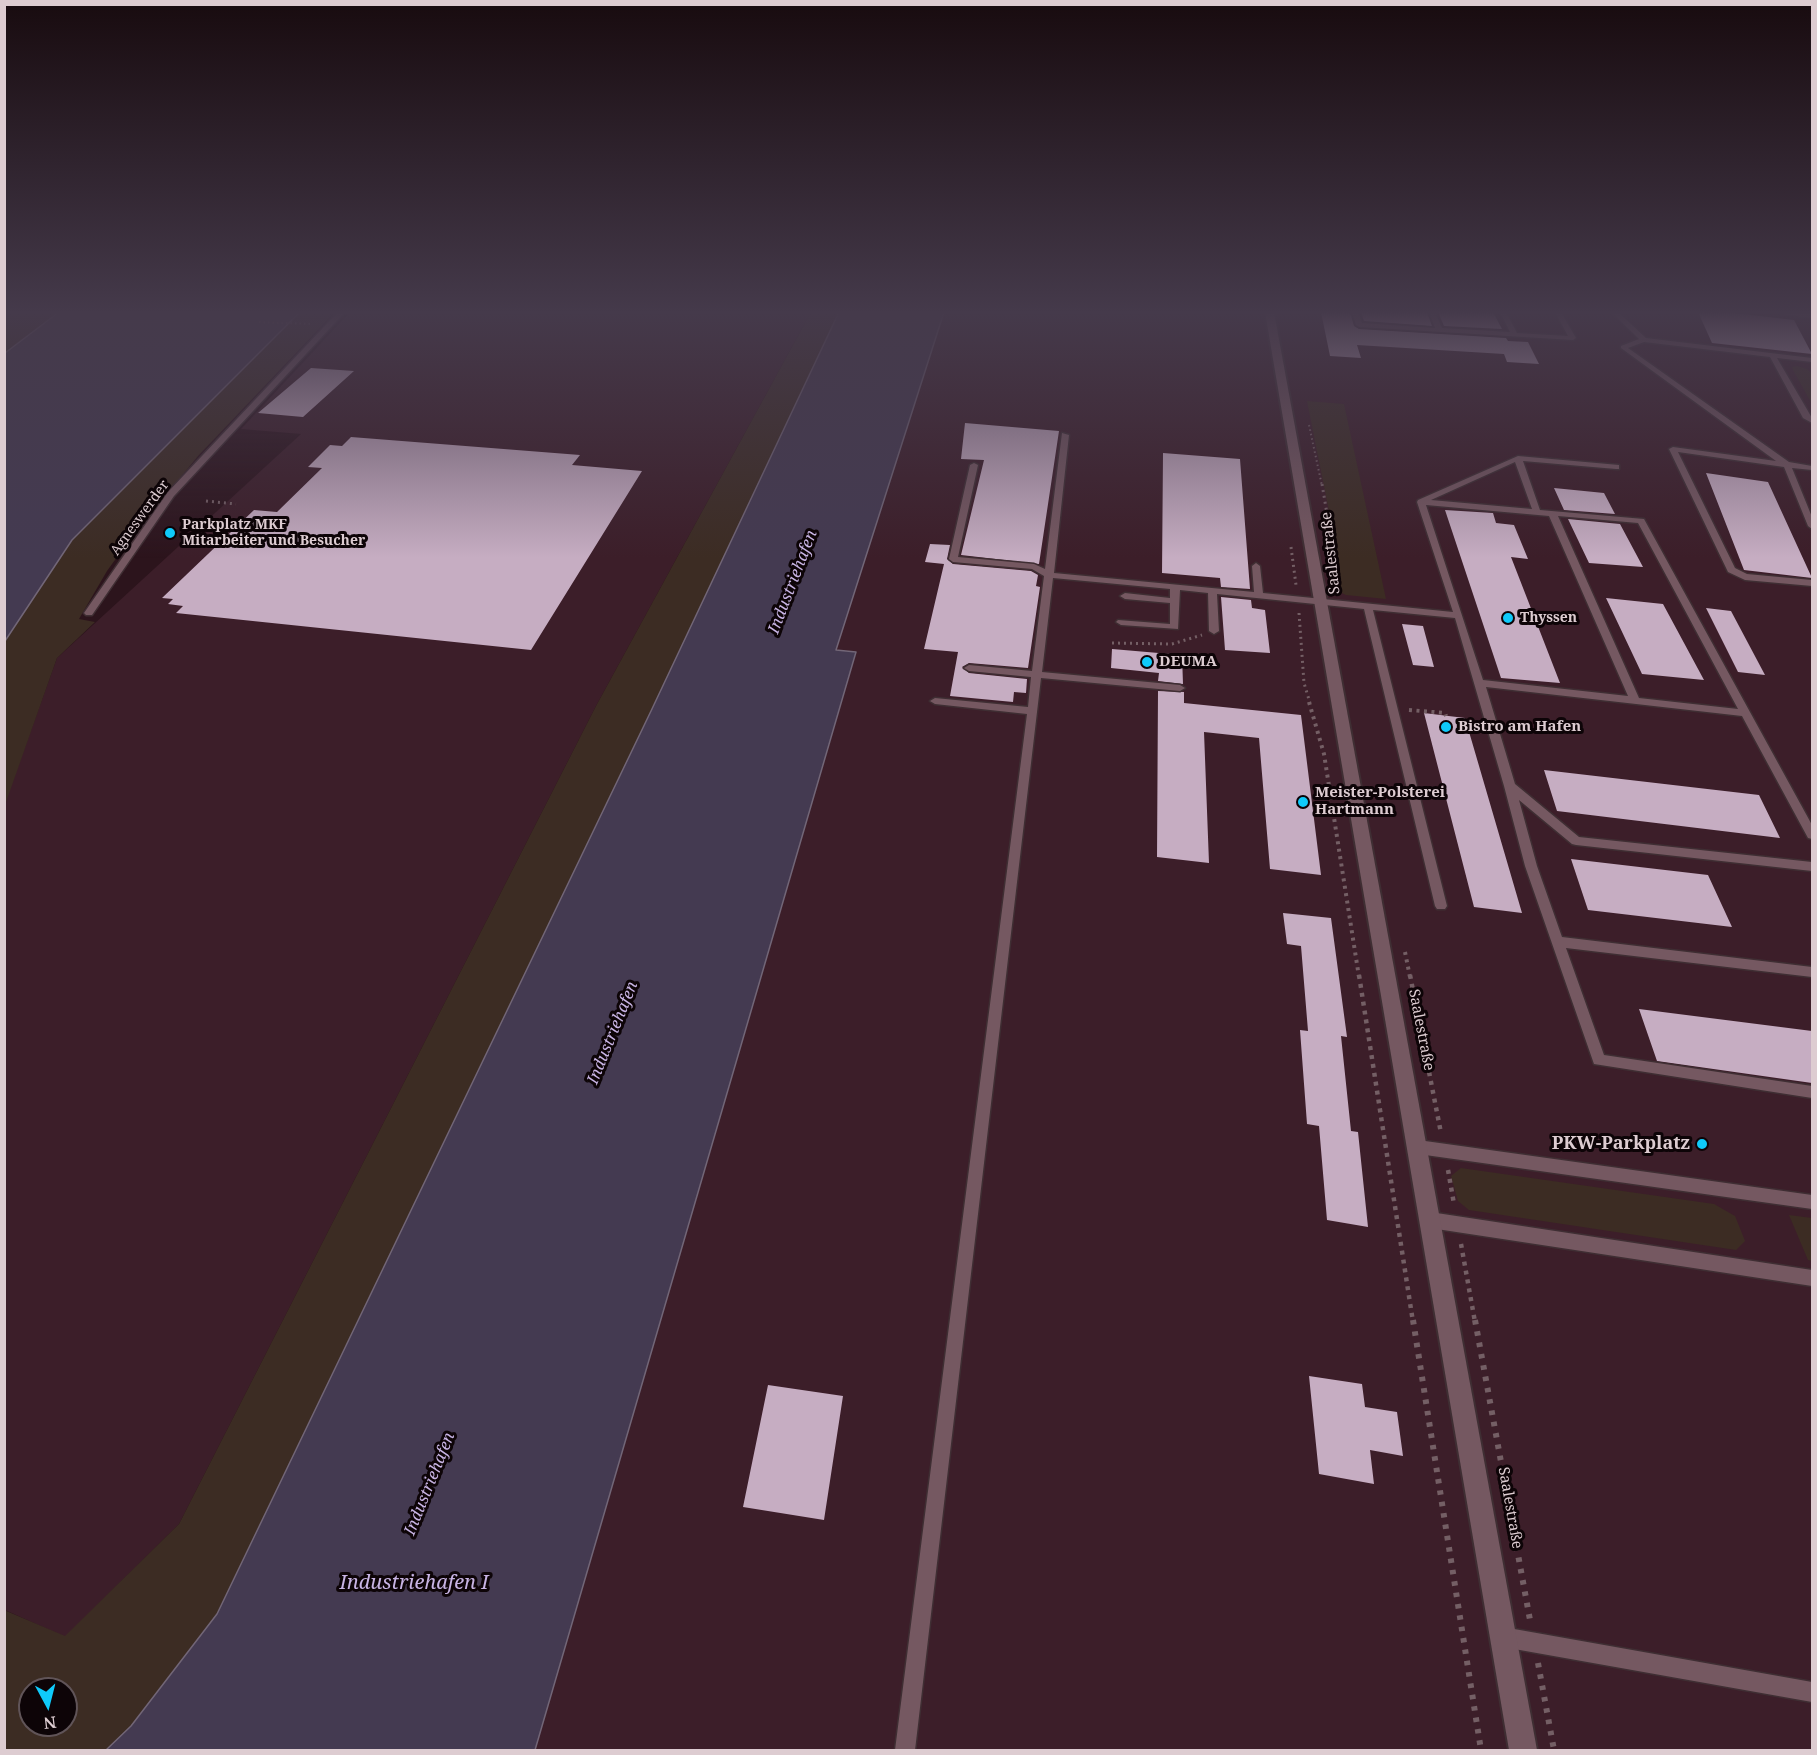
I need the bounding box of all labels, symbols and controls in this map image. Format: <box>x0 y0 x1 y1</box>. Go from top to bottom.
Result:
street label: Agneswerder <box>107 477 173 559</box>
street label: Saalestraße <box>1318 511 1344 595</box>
place label: Parkplatz MKF Mitarbeiter und Besucher <box>182 517 365 550</box>
marker: Parkplatz MKF Mitarbeiter und Besucher <box>163 526 177 540</box>
water label: Industriehafen <box>764 528 822 636</box>
place label: Thyssen <box>1520 610 1577 626</box>
marker: Thyssen <box>1501 611 1515 625</box>
place label: DEUMA <box>1159 653 1217 671</box>
marker: DEUMA <box>1140 655 1154 669</box>
place label: Bistro am Hafen <box>1458 718 1581 736</box>
marker: Bistro am Hafen <box>1439 720 1453 734</box>
place label: Meister-Polsterei Hartmann <box>1315 784 1445 819</box>
marker: Meister-Polsterei Hartmann <box>1296 795 1310 809</box>
water label: Industriehafen <box>584 979 642 1087</box>
street label: Saalestraße <box>1404 988 1438 1072</box>
place label: PKW-Parkplatz <box>1552 1133 1690 1155</box>
marker: PKW-Parkplatz <box>1695 1137 1709 1151</box>
water label: Industriehafen <box>401 1430 459 1538</box>
street label: Saalestraße <box>1494 1466 1526 1550</box>
water label: Industriehafen I <box>339 1571 489 1595</box>
north arrow <box>18 1677 78 1737</box>
text: N <box>42 1711 58 1735</box>

